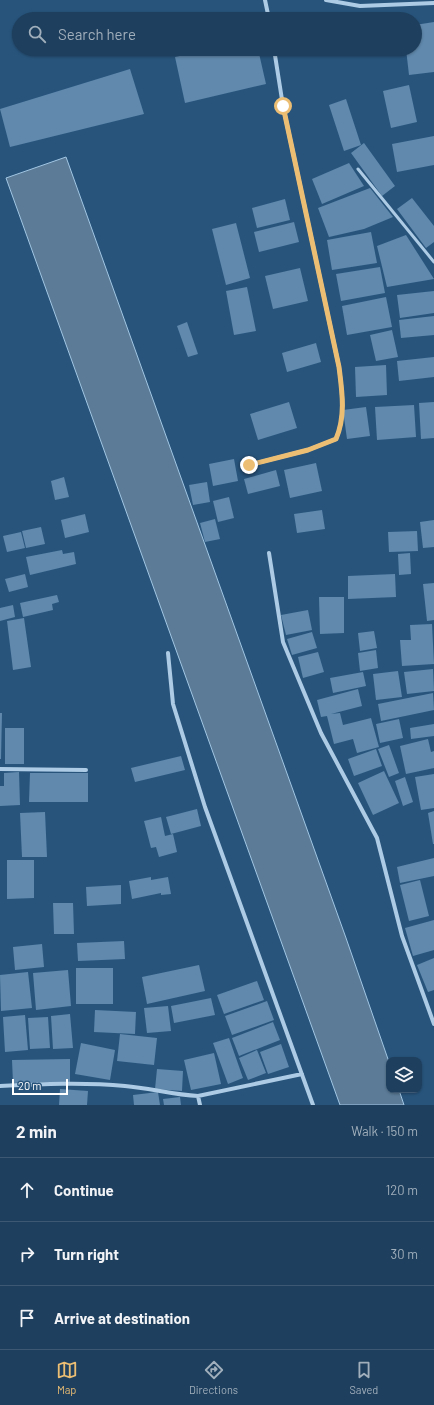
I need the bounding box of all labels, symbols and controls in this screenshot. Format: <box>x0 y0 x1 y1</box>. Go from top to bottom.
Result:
search box <box>12 12 422 56</box>
icon: search <box>26 23 48 45</box>
text: Search here <box>58 25 136 43</box>
route start <box>274 97 292 115</box>
route end <box>240 456 258 474</box>
map controls <box>386 1057 422 1093</box>
button: layers <box>386 1057 422 1093</box>
scale bar <box>12 1077 68 1096</box>
text: 20 m <box>18 1079 41 1092</box>
text: 2 min <box>16 1121 57 1141</box>
text: Walk · 150 m <box>351 1123 418 1139</box>
icon: ahead <box>16 1179 38 1201</box>
text: Continue <box>54 1181 114 1199</box>
text: 120 m <box>386 1182 418 1198</box>
icon: right <box>16 1243 38 1265</box>
text: Turn right <box>54 1245 119 1263</box>
text: 30 m <box>391 1246 418 1262</box>
icon: arrive <box>16 1307 38 1329</box>
text: Arrive at destination <box>54 1309 190 1327</box>
tab: Map <box>56 1359 78 1396</box>
tab: Directions <box>189 1359 238 1396</box>
tab: Saved <box>349 1359 378 1396</box>

